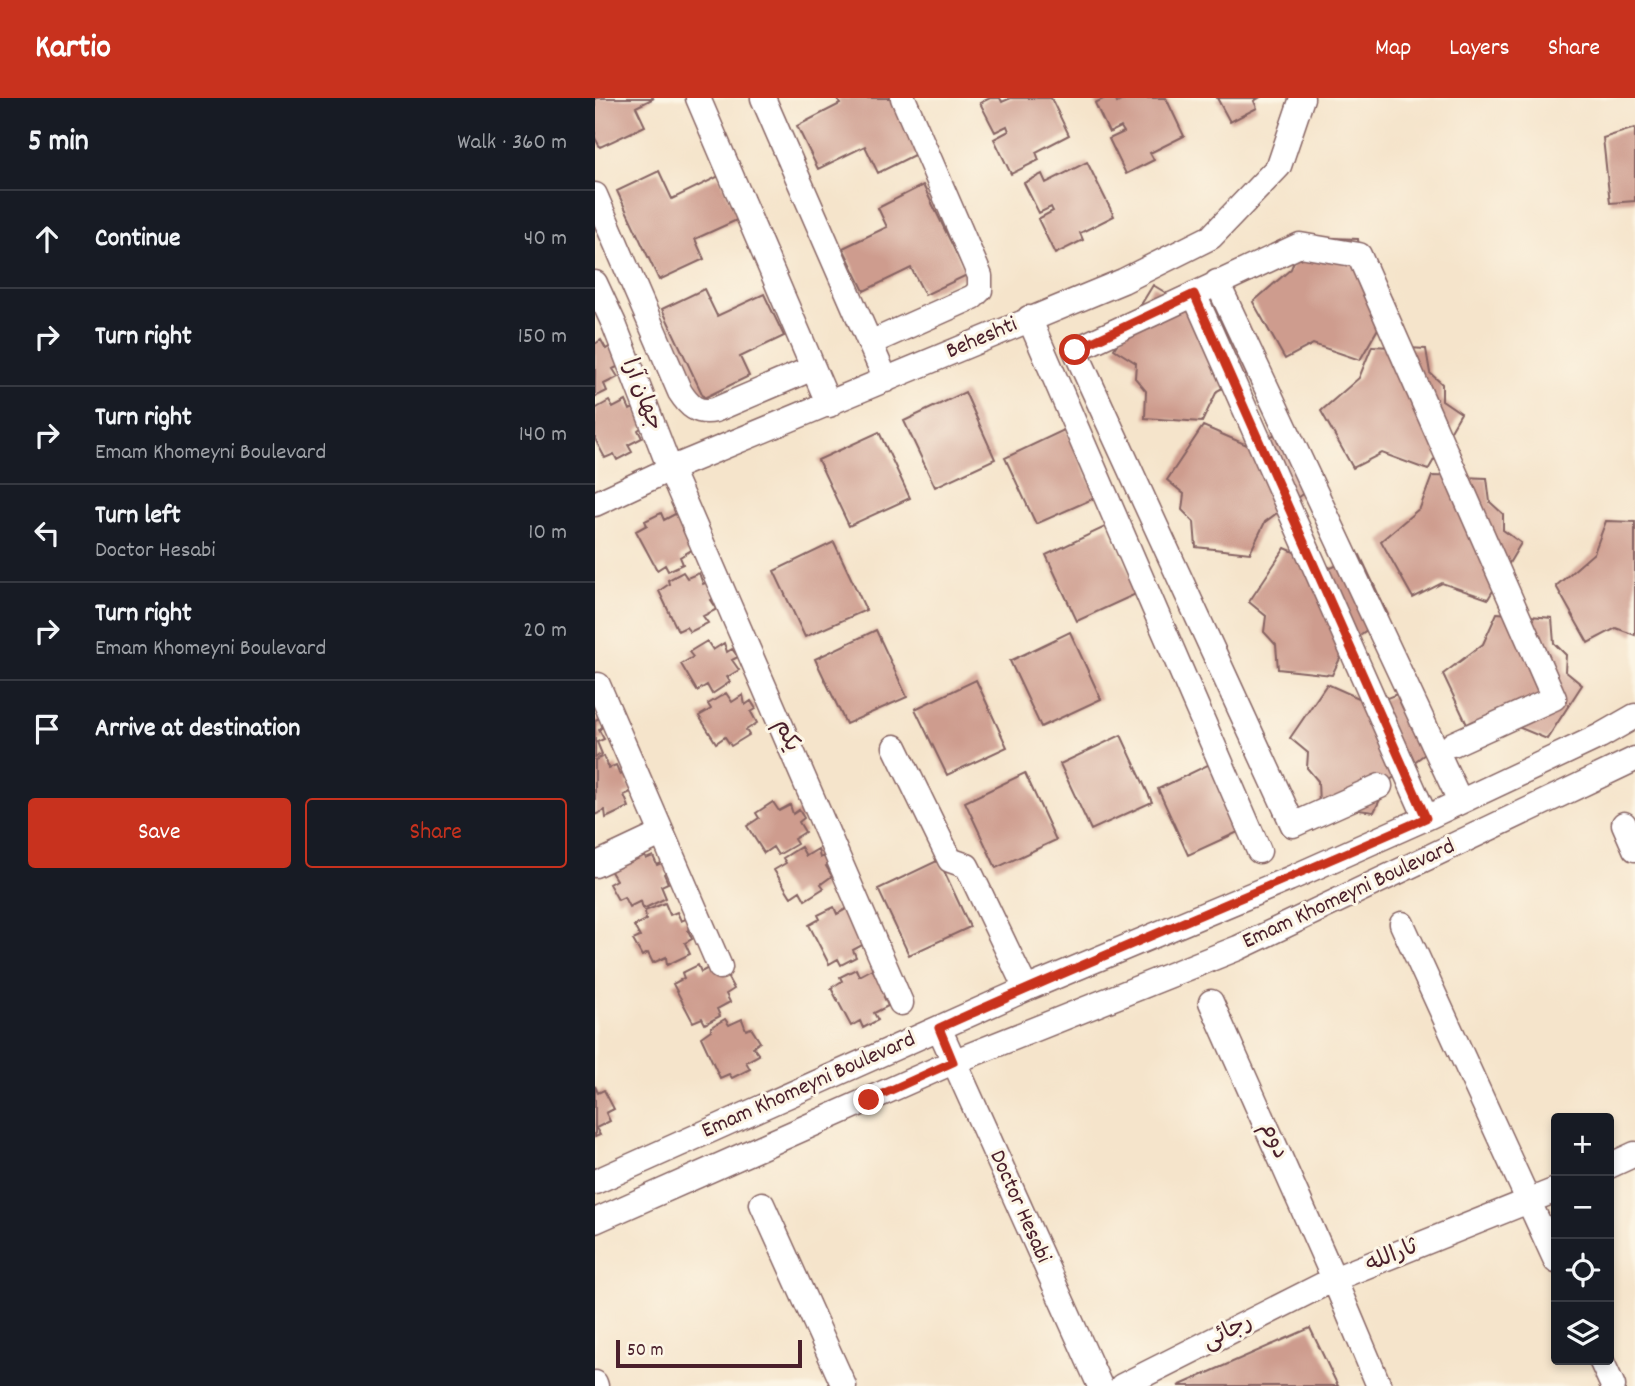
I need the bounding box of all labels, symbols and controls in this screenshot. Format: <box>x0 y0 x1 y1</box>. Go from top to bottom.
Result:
text: Kartio <box>35 26 111 73</box>
text: Map <box>1375 32 1411 66</box>
text: Layers <box>1449 32 1510 66</box>
text: Share <box>1548 32 1600 66</box>
text: 5 min <box>28 122 89 165</box>
text: Walk · 360 m <box>457 127 567 160</box>
icon: ahead <box>28 220 66 258</box>
text: Continue <box>95 221 180 258</box>
text: 40 m <box>524 223 567 256</box>
street label: Beheshti <box>941 309 1023 369</box>
icon: right <box>28 318 66 356</box>
text: Turn right <box>95 319 192 356</box>
text: 150 m <box>518 321 567 354</box>
route start <box>1059 334 1090 365</box>
street label: جهان آرا <box>612 354 670 436</box>
text: Turn right <box>95 400 192 437</box>
icon: right <box>28 416 66 454</box>
text: 140 m <box>519 419 567 452</box>
text: Emam Khomeyni Boulevard <box>95 437 326 470</box>
text: Turn left <box>95 498 181 535</box>
icon: left <box>28 514 66 552</box>
text: 10 m <box>528 517 567 550</box>
text: Doctor Hesabi <box>95 535 215 568</box>
text: Turn right <box>95 596 192 633</box>
icon: right <box>28 612 66 650</box>
text: 20 m <box>523 615 567 648</box>
text: Emam Khomeyni Boulevard <box>95 633 326 666</box>
icon: arrive <box>28 710 66 748</box>
text: Arrive at destination <box>95 711 300 748</box>
street label: یکم <box>764 715 808 757</box>
button: Save <box>28 798 291 868</box>
button: Share <box>305 798 567 868</box>
street label: Emam Khomeyni Boulevard <box>1237 831 1461 959</box>
street label: Emam Khomeyni Boulevard <box>697 1024 921 1148</box>
route end <box>853 1084 884 1115</box>
map controls <box>1551 1113 1614 1365</box>
button: + <box>1551 1113 1614 1176</box>
street label: دوم <box>1250 1117 1296 1165</box>
street label: Doctor Hesabi <box>979 1145 1059 1269</box>
button: − <box>1551 1176 1614 1239</box>
street label: ثارالله <box>1361 1231 1424 1282</box>
button: locate <box>1551 1239 1614 1302</box>
button: layers <box>1551 1302 1614 1365</box>
street label: رجائی <box>1197 1306 1259 1360</box>
scale bar <box>616 1337 801 1369</box>
text: 50 m <box>627 1338 664 1365</box>

